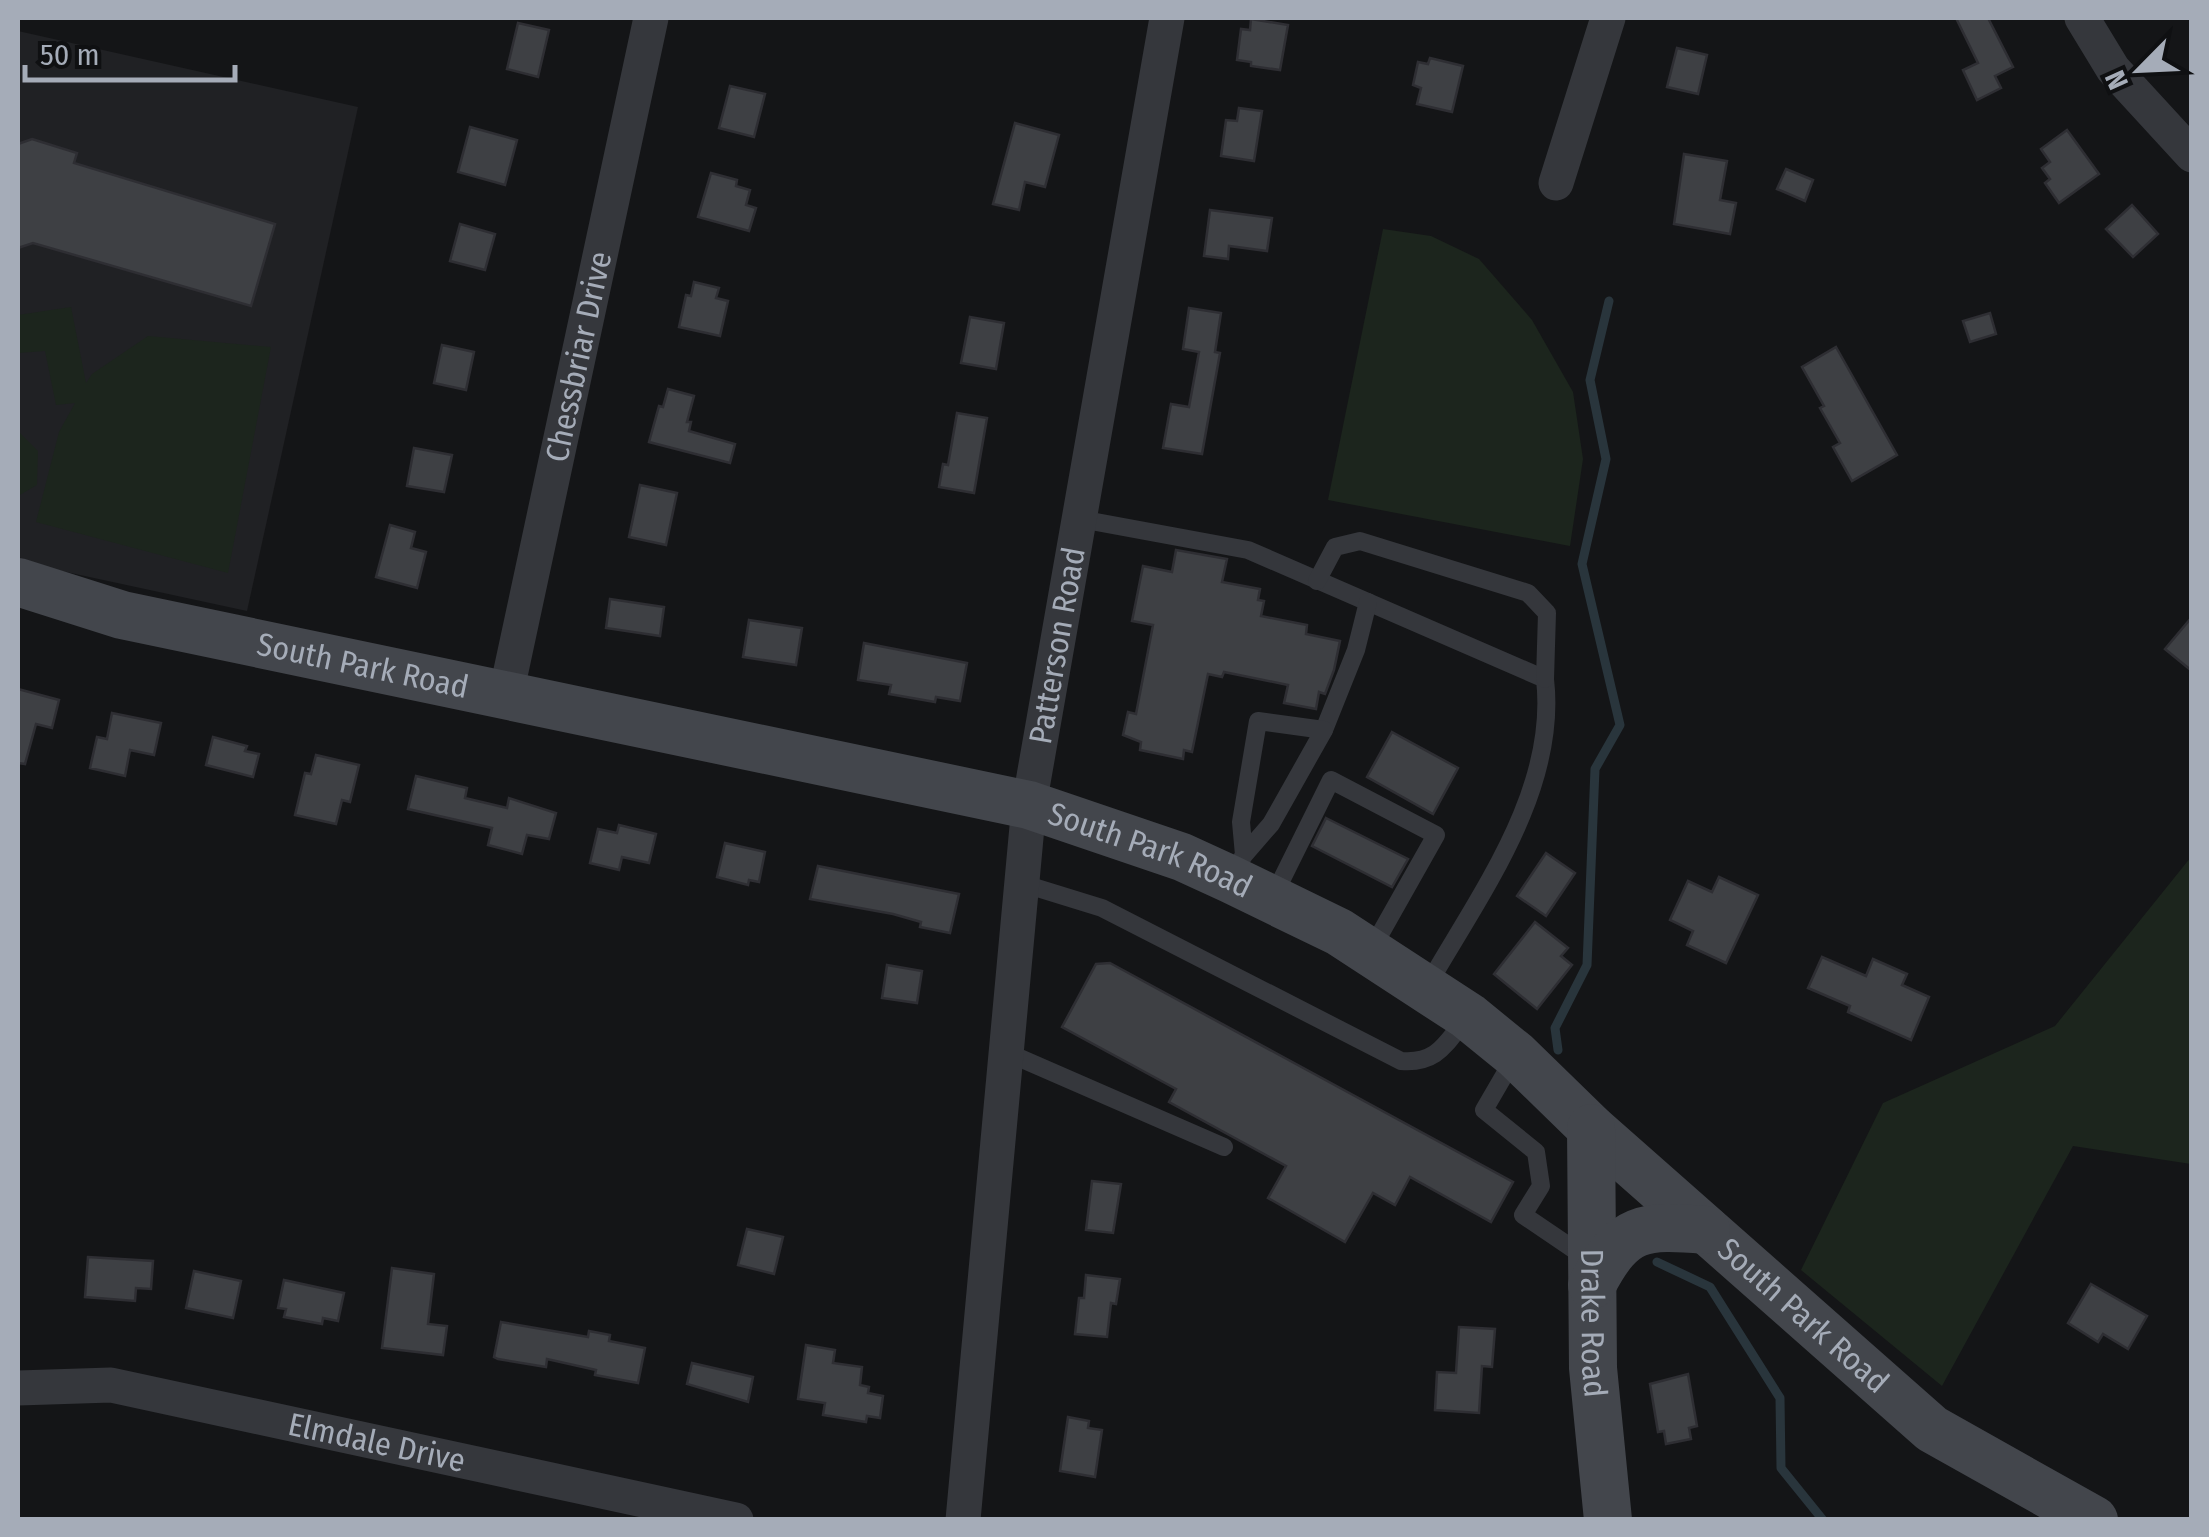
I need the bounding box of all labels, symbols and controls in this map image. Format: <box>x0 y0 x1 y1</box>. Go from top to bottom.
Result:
scale bar <box>25 20 235 82</box>
north arrow <box>2089 20 2189 120</box>
text: 50 m <box>40 37 100 73</box>
text: N <box>2098 66 2135 94</box>
street label: Chessbriar Drive <box>537 248 619 465</box>
street label: Patterson Road <box>1021 544 1093 747</box>
street label: South Park Road <box>254 625 472 706</box>
street label: South Park Road <box>1043 794 1258 906</box>
street label: South Park Road <box>1710 1230 1896 1401</box>
street label: Drake Road <box>1573 1248 1615 1399</box>
street label: Elmdale Drive <box>285 1405 469 1480</box>

